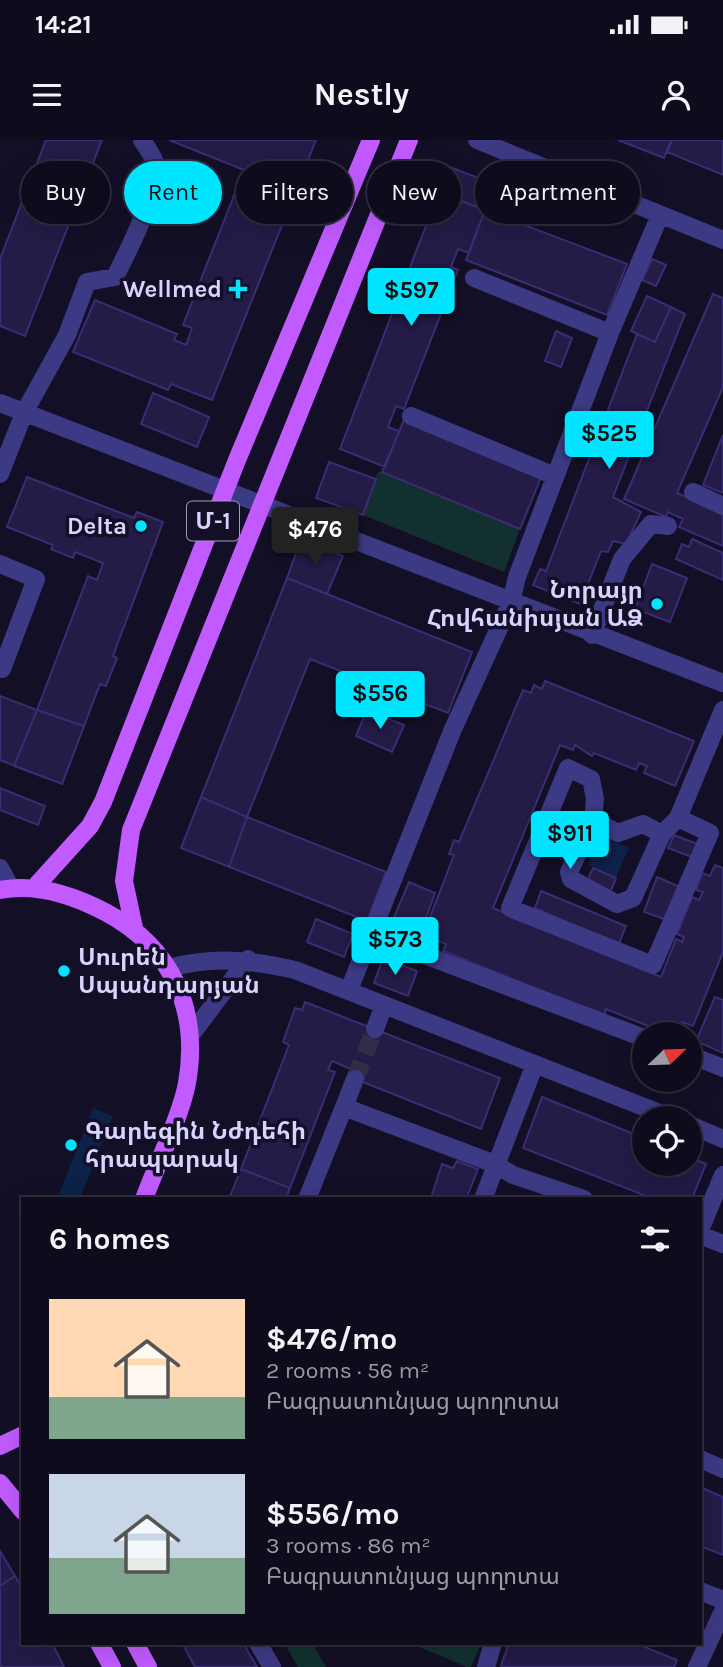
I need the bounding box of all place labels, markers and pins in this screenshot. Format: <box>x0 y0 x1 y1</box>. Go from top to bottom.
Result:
pin: $597 <box>370 268 452 328</box>
place label: Wellmed <box>123 275 222 303</box>
marker: Wellmed <box>228 279 248 299</box>
pin: $525 <box>568 412 650 471</box>
pin: $476 <box>274 508 356 567</box>
place label: Delta <box>67 512 127 540</box>
marker: Delta <box>133 518 149 534</box>
place label: Նորայր Հովհանիսյան ԱՁ <box>427 576 643 632</box>
marker: Նորայր Հովհանիսյան ԱՁ <box>649 596 665 612</box>
pin: $556 <box>339 672 421 731</box>
pin: $911 <box>529 812 611 871</box>
pin: $573 <box>354 918 436 977</box>
place label: Սուրեն Սպանդարյան <box>78 943 260 999</box>
marker: Սուրեն Սպանդարյան <box>56 963 72 979</box>
place label: Գարեգին Նժդեհի հրապարակ <box>85 1117 306 1173</box>
marker: Գարեգին Նժդեհի հրապարակ <box>63 1137 79 1153</box>

